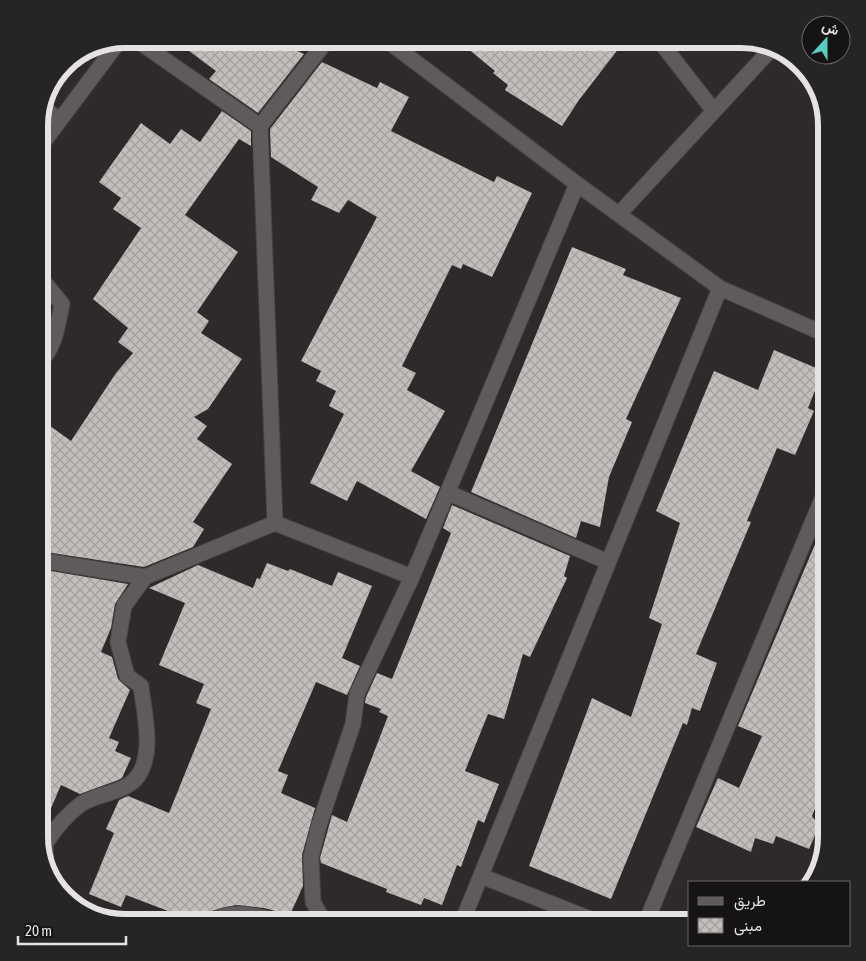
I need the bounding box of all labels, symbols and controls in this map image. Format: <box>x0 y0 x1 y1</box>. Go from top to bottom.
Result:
north arrow <box>801 15 851 65</box>
text: ش <box>820 17 842 39</box>
legend <box>688 881 851 946</box>
text: طريق <box>734 892 766 911</box>
scale bar <box>18 914 125 946</box>
text: مبنى <box>734 917 762 936</box>
text: 20 m <box>25 922 52 939</box>

